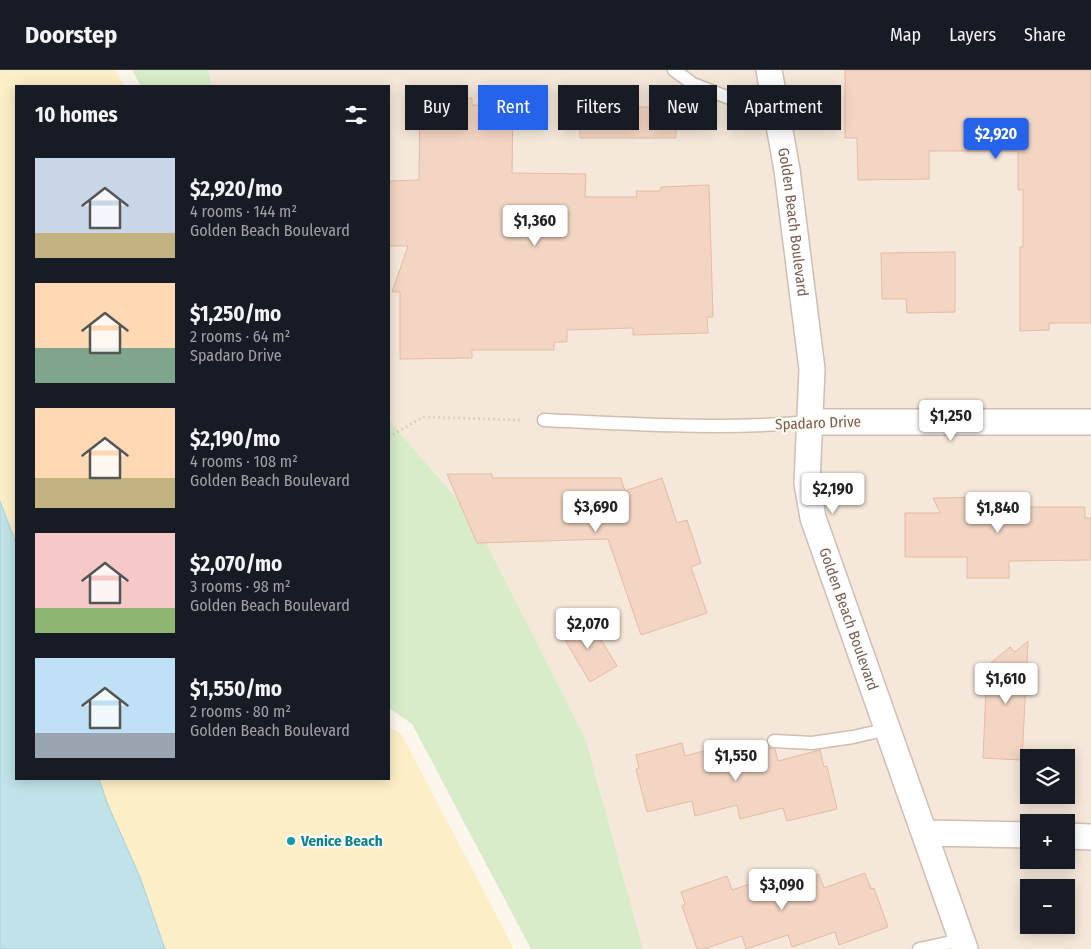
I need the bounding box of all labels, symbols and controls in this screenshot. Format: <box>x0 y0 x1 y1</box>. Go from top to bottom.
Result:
text: Doorstep <box>25 21 117 49</box>
text: Map <box>890 24 921 46</box>
text: Layers <box>949 24 996 46</box>
text: Share <box>1024 24 1066 46</box>
chip: Buy <box>405 85 468 130</box>
chip: Rent <box>478 85 548 130</box>
chip: Filters <box>558 85 639 130</box>
chip: New <box>649 85 717 130</box>
chip: Apartment <box>727 85 841 130</box>
icon: filters <box>342 101 370 129</box>
text: 10 homes <box>35 102 118 128</box>
pin: $2,920 <box>955 118 1037 160</box>
text: $2,920 <box>975 124 1017 143</box>
street label: Golden Beach Boulevard <box>774 146 812 297</box>
text: $2,920/mo <box>190 176 282 202</box>
icon: home <box>75 178 135 238</box>
text: 4 rooms · 144 m² <box>190 202 297 221</box>
pin: $1,360 <box>494 204 576 247</box>
text: $1,360 <box>514 211 556 230</box>
text: Golden Beach Boulevard <box>190 221 350 240</box>
text: $1,250/mo <box>190 301 281 327</box>
icon: home <box>75 303 135 363</box>
text: 2 rooms · 64 m² <box>190 327 290 346</box>
text: Spadaro Drive <box>190 346 282 365</box>
pin: $1,250 <box>910 400 992 442</box>
text: $1,250 <box>930 406 972 425</box>
street label: Spadaro Drive <box>775 413 861 433</box>
text: $2,190/mo <box>190 426 280 452</box>
icon: home <box>75 428 135 488</box>
text: 4 rooms · 108 m² <box>190 452 298 471</box>
text: Golden Beach Boulevard <box>190 471 350 490</box>
pin: $2,190 <box>792 472 874 515</box>
text: $2,190 <box>812 479 854 498</box>
pin: $3,690 <box>555 490 637 533</box>
pin: $1,840 <box>957 492 1039 534</box>
text: $3,690 <box>574 497 618 516</box>
text: $1,840 <box>976 498 1020 517</box>
street label: Golden Beach Boulevard <box>815 545 882 693</box>
text: $2,070/mo <box>190 551 282 577</box>
icon: home <box>75 553 135 613</box>
text: 3 rooms · 98 m² <box>190 577 291 596</box>
text: Golden Beach Boulevard <box>190 596 350 615</box>
pin: $2,070 <box>547 608 629 650</box>
text: $2,070 <box>567 614 609 633</box>
pin: $1,610 <box>965 662 1047 705</box>
text: $1,610 <box>986 669 1026 688</box>
text: $1,550/mo <box>190 676 282 702</box>
icon: home <box>75 678 135 738</box>
text: 2 rooms · 80 m² <box>190 702 291 721</box>
text: Golden Beach Boulevard <box>190 721 350 740</box>
pin: $1,550 <box>695 740 777 782</box>
text: $1,550 <box>715 746 757 765</box>
map controls <box>1020 749 1075 934</box>
button: layers <box>1020 749 1075 804</box>
button: + <box>1020 814 1075 869</box>
place label: Venice Beach <box>300 832 383 850</box>
marker: Venice Beach <box>285 835 297 847</box>
pin: $3,090 <box>741 868 823 911</box>
text: $3,090 <box>760 875 804 894</box>
button: − <box>1020 879 1075 934</box>

